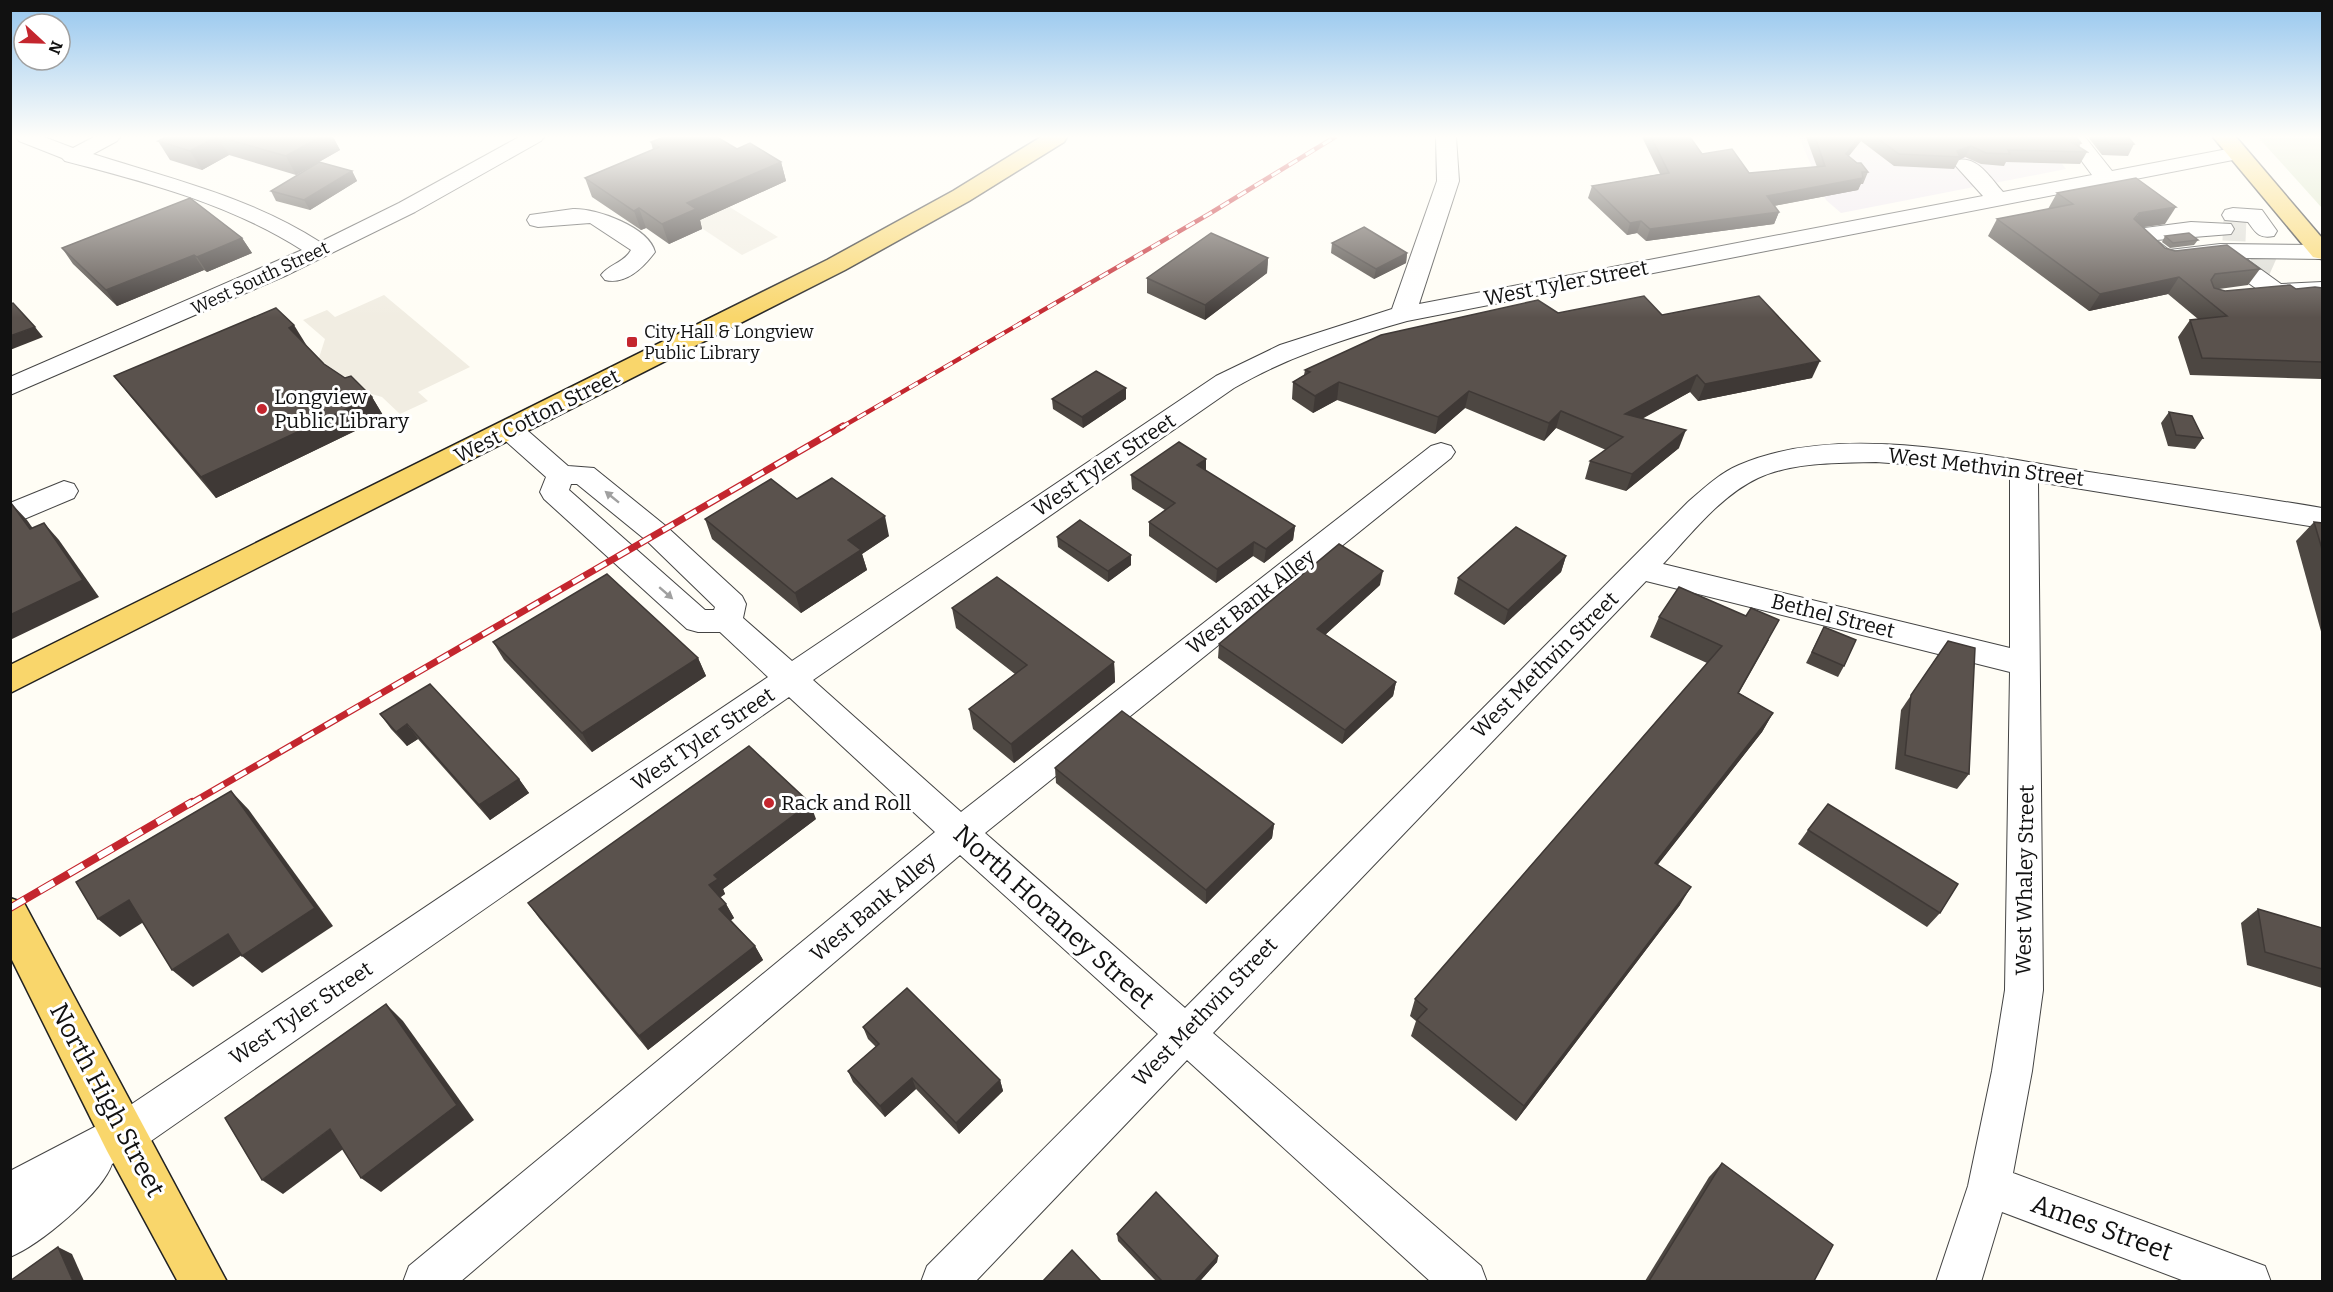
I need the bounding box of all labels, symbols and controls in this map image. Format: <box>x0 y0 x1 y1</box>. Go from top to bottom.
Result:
north arrow <box>12 12 72 72</box>
text: N <box>44 38 67 57</box>
street label: West South Street <box>188 236 333 320</box>
street label: West Tyler Street <box>1482 254 1651 312</box>
place label: City Hall & Longview Public Library <box>644 321 814 364</box>
marker: City Hall & Longview Public Library <box>625 335 639 349</box>
street label: West Cotton Street <box>450 363 624 469</box>
place label: Longview Public Library <box>274 384 410 434</box>
marker: Longview Public Library <box>255 402 269 416</box>
street label: West Tyler Street <box>1028 407 1181 522</box>
street label: West Methvin Street <box>1887 442 2086 492</box>
one-way arrow <box>604 491 620 504</box>
street label: West Bank Alley <box>1181 543 1321 660</box>
one-way arrow <box>658 586 673 599</box>
street label: West Methvin Street <box>1466 586 1624 744</box>
street label: Bethel Street <box>1769 588 1898 644</box>
street label: West Tyler Street <box>627 681 780 796</box>
street label: West Whaley Street <box>2010 784 2040 976</box>
place label: Rack and Roll <box>781 790 911 816</box>
marker: Rack and Roll <box>762 796 776 810</box>
street label: North Horaney Street <box>947 819 1161 1016</box>
street label: West Bank Alley <box>805 846 942 967</box>
street label: West Methvin Street <box>1127 932 1283 1092</box>
street label: West Tyler Street <box>225 955 378 1070</box>
street label: North High Street <box>43 998 171 1203</box>
street label: Ames Street <box>2027 1188 2177 1268</box>

